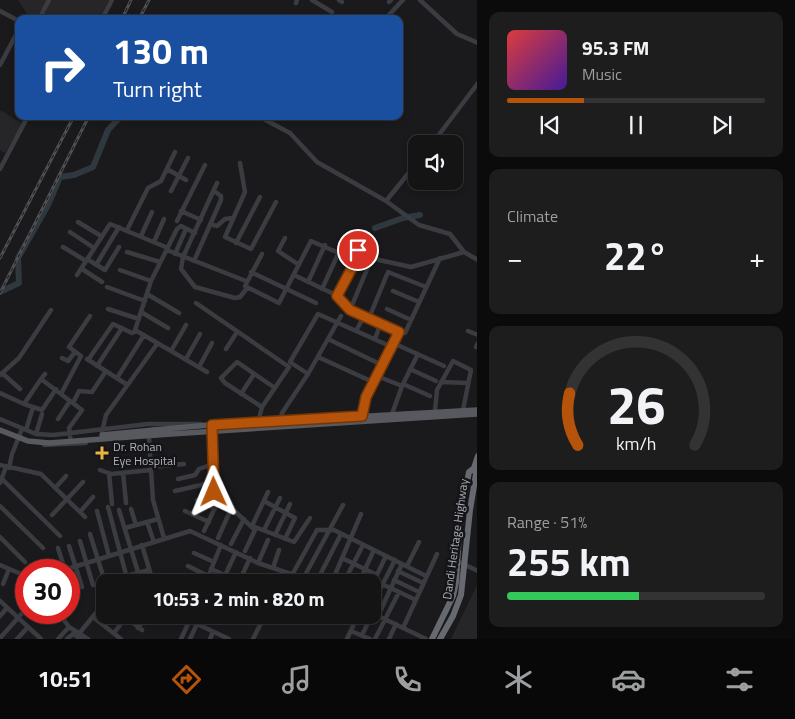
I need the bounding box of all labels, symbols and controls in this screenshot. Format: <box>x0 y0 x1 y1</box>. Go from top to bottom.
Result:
text: 130 m <box>113 24 209 78</box>
text: 95.3 FM <box>582 33 649 62</box>
icon: right <box>30 35 95 100</box>
text: Music <box>582 62 622 86</box>
text: Turn right <box>113 72 202 106</box>
icon: previous <box>536 111 564 139</box>
icon: pause <box>622 111 650 139</box>
icon: next <box>708 111 736 139</box>
map controls <box>408 135 463 190</box>
button: sound <box>408 135 463 190</box>
text: Climate <box>507 204 558 228</box>
text: 22° <box>604 227 668 285</box>
pin <box>337 229 379 271</box>
icon: arrive <box>344 236 372 264</box>
text: − <box>507 236 523 279</box>
text: + <box>749 236 765 279</box>
text: 26 <box>607 365 665 444</box>
text: km/h <box>616 430 656 457</box>
place label: Dr. Rohan Eye Hospital <box>113 437 176 470</box>
marker: Dr. Rohan Eye Hospital <box>95 446 109 460</box>
position arrow <box>187 465 239 517</box>
street label: Dandi Heritage Highway <box>437 477 473 601</box>
text: Range · 51% <box>507 510 587 534</box>
text: 255 km <box>507 533 631 591</box>
speed limit sign: 30 <box>15 559 80 624</box>
text: 10:53 · 2 min · 820 m <box>152 584 325 613</box>
text: 10:51 <box>38 662 93 696</box>
icon: directions <box>169 662 204 697</box>
icon: music <box>279 662 314 697</box>
icon: phone <box>390 662 425 697</box>
icon: climate <box>501 662 536 697</box>
icon: car <box>611 662 646 697</box>
icon: filters <box>722 662 757 697</box>

